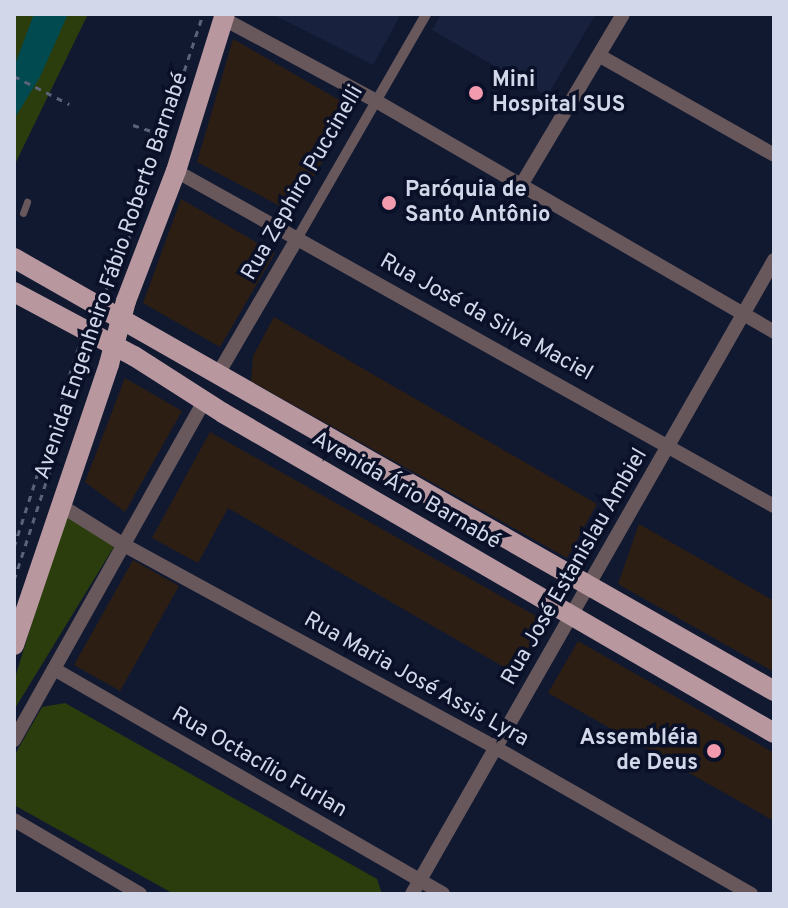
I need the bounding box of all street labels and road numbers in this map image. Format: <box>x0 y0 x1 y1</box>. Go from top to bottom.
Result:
street label: Avenida Engenheiro Fábio Roberto Barnabé <box>30 69 194 483</box>
street label: Rua Zephiro Puccinelli <box>236 81 370 285</box>
street label: Rua José da Silva Maciel <box>375 249 597 387</box>
street label: Avenida Ário Barnabé <box>307 426 505 556</box>
street label: Rua José Estanislau Ambiel <box>496 444 654 690</box>
street label: Rua Maria José Assis Lyra <box>299 607 533 753</box>
street label: Rua Octacílio Furlan <box>167 702 351 824</box>

